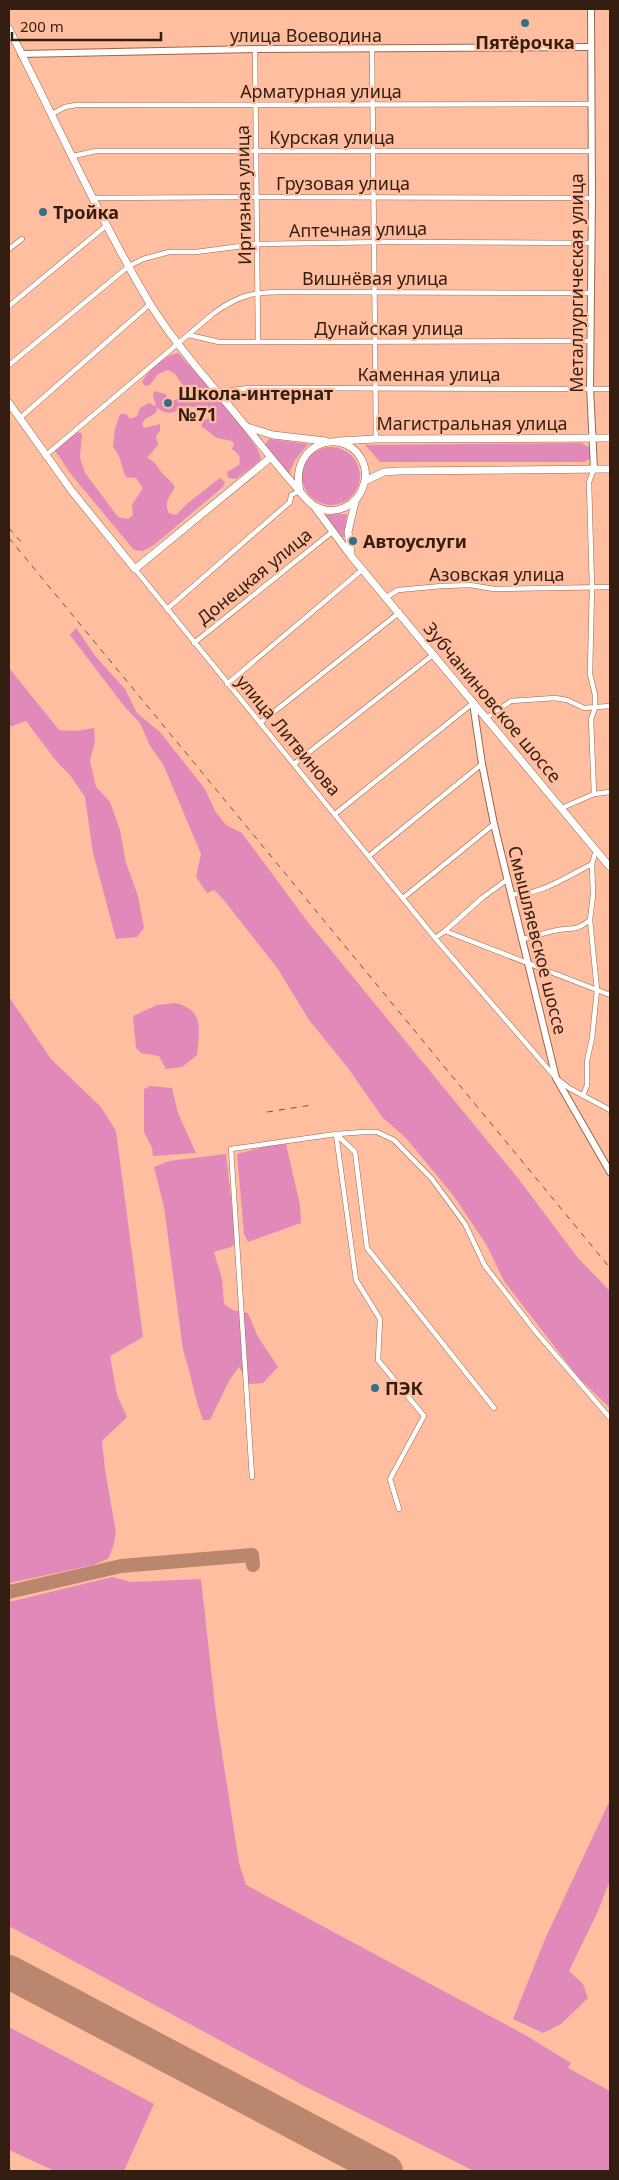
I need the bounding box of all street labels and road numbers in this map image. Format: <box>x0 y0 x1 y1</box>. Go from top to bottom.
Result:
street label: улица Воеводина <box>230 23 382 47</box>
street label: Арматурная улица <box>240 79 402 103</box>
street label: Иргизная улица <box>230 125 256 265</box>
street label: Курская улица <box>269 125 395 149</box>
street label: Грузовая улица <box>276 171 410 195</box>
street label: Металлургическая улица <box>564 173 588 393</box>
street label: Аптечная улица <box>289 216 427 242</box>
street label: Вишнёвая улица <box>302 266 448 290</box>
street label: Дунайская улица <box>314 316 464 340</box>
street label: Каменная улица <box>357 362 501 386</box>
street label: Магистральная улица <box>376 411 568 435</box>
street label: Донецкая улица <box>192 522 316 630</box>
street label: Азовская улица <box>429 562 565 586</box>
street label: Зубчаниновское шоссе <box>419 617 567 787</box>
street label: улица Литвинова <box>231 669 347 801</box>
street label: Смышляевское шоссе <box>503 843 573 1037</box>

